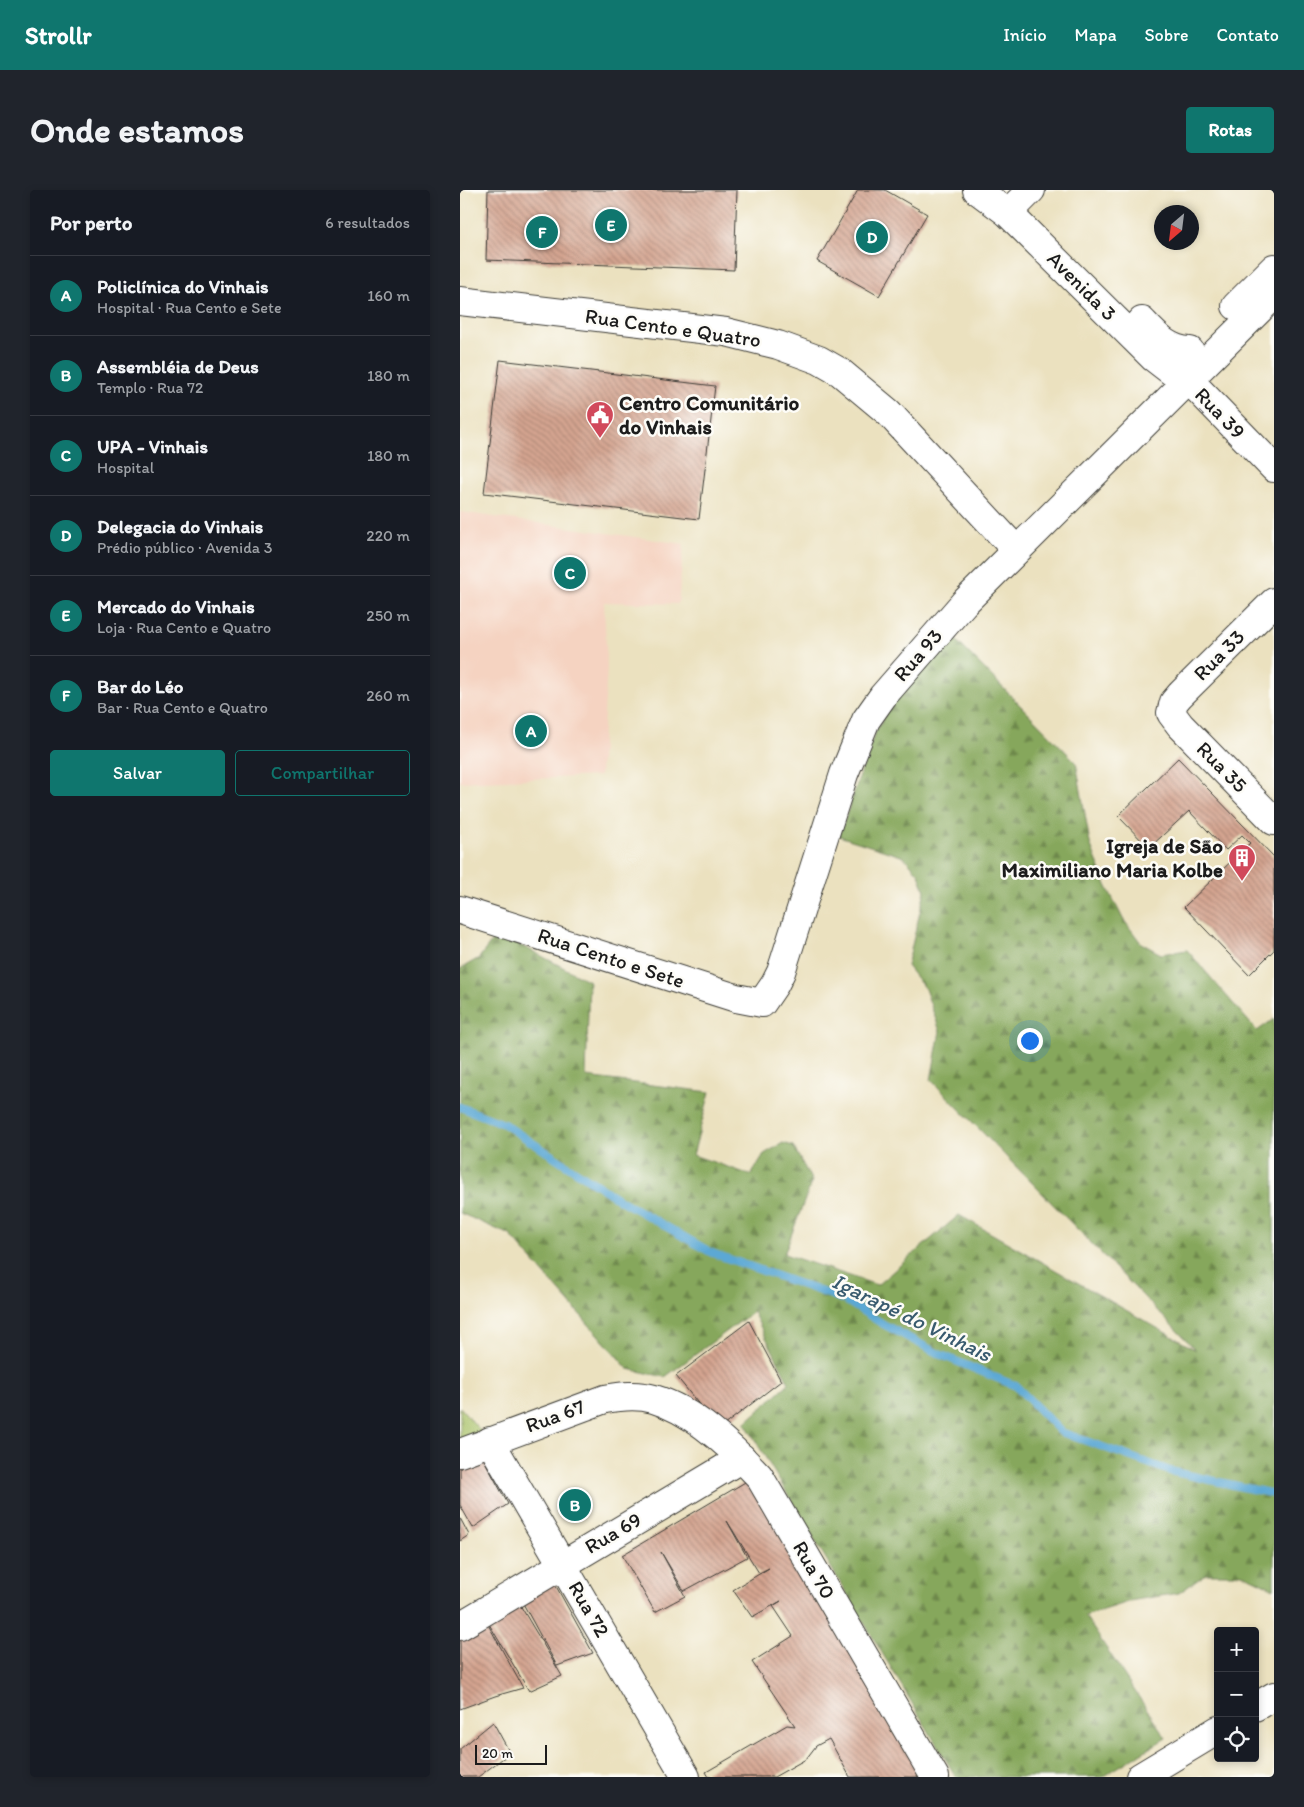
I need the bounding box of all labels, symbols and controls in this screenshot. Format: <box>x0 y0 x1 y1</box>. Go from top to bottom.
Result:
text: Strollr <box>25 21 91 50</box>
text: Início <box>1003 24 1047 46</box>
text: Mapa <box>1075 24 1117 46</box>
text: Sobre <box>1145 24 1189 46</box>
text: Contato <box>1217 24 1279 46</box>
button: Rotas <box>1186 107 1274 153</box>
text: Onde estamos <box>30 109 244 151</box>
north arrow <box>1154 205 1199 250</box>
pin: E <box>595 206 627 244</box>
text: Por perto <box>50 210 132 235</box>
text: 6 resultados <box>325 213 410 232</box>
pin: F <box>526 213 558 251</box>
pin: D <box>856 218 888 256</box>
street label: Avenida 3 <box>1042 246 1122 326</box>
text: Policlínica do Vinhais <box>97 275 269 298</box>
text: A <box>61 286 71 305</box>
text: 160 m <box>367 286 410 305</box>
text: Hospital · Rua Cento e Sete <box>97 298 282 317</box>
street label: Rua Cento e Quatro <box>584 303 762 352</box>
text: Assembléia de Deus <box>97 355 259 378</box>
text: B <box>61 366 71 385</box>
text: 180 m <box>367 366 410 385</box>
text: Templo · Rua 72 <box>97 378 203 397</box>
street label: Rua 39 <box>1190 382 1251 444</box>
place label: Centro Comunitário do Vinhais <box>619 390 799 439</box>
public building icon: Centro Comunitário do Vinhais <box>585 400 615 439</box>
text: UPA - Vinhais <box>97 435 208 458</box>
text: C <box>61 446 71 465</box>
text: 180 m <box>367 446 410 465</box>
text: Hospital <box>97 458 154 477</box>
text: Delegacia do Vinhais <box>97 515 263 538</box>
text: D <box>61 526 71 545</box>
text: 220 m <box>366 526 410 545</box>
text: Prédio público · Avenida 3 <box>97 538 272 557</box>
pin: C <box>554 554 586 592</box>
text: Mercado do Vinhais <box>97 595 255 618</box>
text: E <box>62 606 70 625</box>
text: 250 m <box>366 606 410 625</box>
text: Loja · Rua Cento e Quatro <box>97 618 271 637</box>
street label: Rua 93 <box>888 623 947 686</box>
street label: Rua 33 <box>1188 624 1249 685</box>
text: Bar do Léo <box>97 675 183 698</box>
text: F <box>62 686 70 705</box>
text: 260 m <box>366 686 410 705</box>
text: Bar · Rua Cento e Quatro <box>97 698 268 717</box>
pin: A <box>515 712 547 750</box>
street label: Rua 35 <box>1192 736 1253 797</box>
button: Salvar <box>50 750 225 796</box>
button: Compartilhar <box>235 750 410 796</box>
place label: Igreja de São Maximiliano Maria Kolbe <box>1002 833 1223 882</box>
building icon: Igreja de São Maximiliano Maria Kolbe <box>1227 843 1257 882</box>
street label: Rua Cento e Sete <box>535 922 688 993</box>
your location <box>1017 1028 1043 1054</box>
water label: Igarapé do Vinhais <box>828 1267 997 1368</box>
street label: Rua 67 <box>522 1393 588 1438</box>
pin: B <box>559 1486 591 1524</box>
street label: Rua 69 <box>580 1506 646 1559</box>
street label: Rua 70 <box>788 1536 841 1603</box>
street label: Rua 72 <box>563 1576 615 1641</box>
map controls <box>1214 1627 1259 1762</box>
button: + <box>1214 1627 1259 1672</box>
button: − <box>1214 1672 1259 1717</box>
button: locate <box>1214 1717 1259 1762</box>
scale bar <box>475 1742 548 1765</box>
text: 20 m <box>482 1745 513 1762</box>

